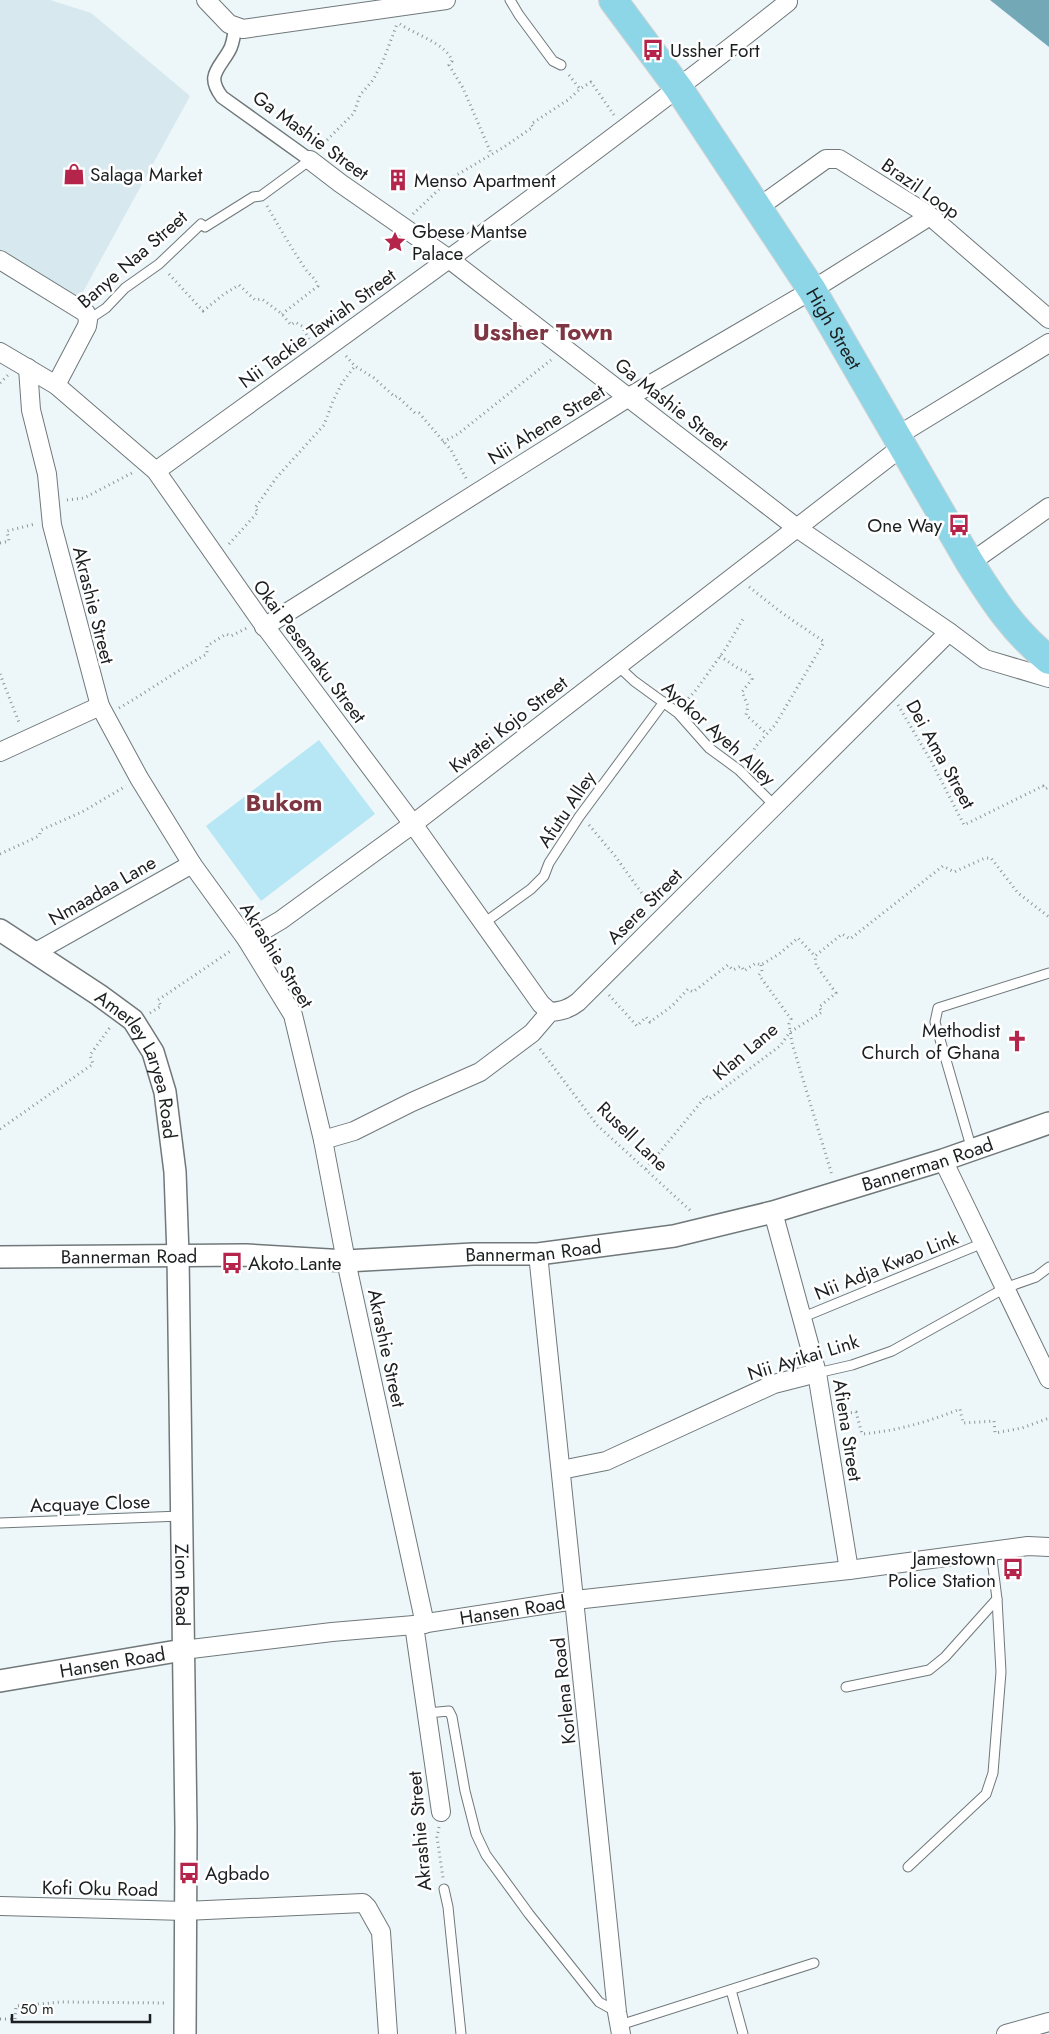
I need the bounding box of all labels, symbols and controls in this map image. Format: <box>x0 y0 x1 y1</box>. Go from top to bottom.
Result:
bus stop icon: Ussher Fort <box>640 37 666 63</box>
place label: Ussher Fort <box>670 37 760 64</box>
street label: Ga Mashie Street <box>247 84 375 187</box>
street label: Brazil Loop <box>876 151 966 225</box>
shop icon: Salaga Market <box>61 161 87 187</box>
place label: Salaga Market <box>90 161 203 188</box>
building icon: Menso Apartment <box>385 167 411 193</box>
place label: Menso Apartment <box>414 167 556 194</box>
street label: Banye Naa Street <box>72 204 193 315</box>
place label: Gbese Mantse Palace <box>412 218 527 267</box>
place icon: Gbese Mantse Palace <box>382 229 408 255</box>
street label: Nii Tackie Tawiah Street <box>233 262 402 395</box>
street label: High Street <box>799 283 868 375</box>
district label: Ussher Town <box>473 314 613 349</box>
street label: Ga Mashie Street <box>609 351 735 458</box>
street label: Nii Ahene Street <box>483 377 610 471</box>
place label: One Way <box>867 512 943 539</box>
bus stop icon: One Way <box>946 512 972 538</box>
street label: Akrashie Street <box>66 544 121 667</box>
street label: Okai Pesemaku Street <box>247 574 373 729</box>
street label: Kwatei Kojo Street <box>443 669 574 779</box>
street label: Ayokor Ayeh Alley <box>656 675 782 792</box>
street label: Dei Ama Street <box>899 695 982 814</box>
street label: Afutu Alley <box>531 765 602 853</box>
district label: Bukom <box>245 785 323 820</box>
street label: Nmaadaa Lane <box>43 849 161 932</box>
street label: Asere Street <box>600 862 689 950</box>
street label: Akrashie Street <box>233 897 320 1014</box>
street label: Amerley Laryea Road <box>89 984 184 1140</box>
street label: Klan Lane <box>707 1016 784 1087</box>
place label: Methodist Church of Ghana <box>862 1017 1000 1066</box>
church icon: Methodist Church of Ghana <box>1004 1028 1030 1054</box>
street label: Rusell Lane <box>591 1095 675 1177</box>
street label: Bannerman Road <box>858 1131 997 1198</box>
street label: Nii Adja Kwao Link <box>810 1224 963 1307</box>
street label: Bannerman Road <box>465 1233 603 1268</box>
street label: Bannerman Road <box>61 1242 197 1271</box>
bus stop icon: Akoto Lante <box>219 1250 245 1276</box>
place label: Akoto Lante <box>248 1250 342 1277</box>
street label: Akrashie Street <box>361 1287 412 1410</box>
street label: Nii Ayikai Link <box>744 1328 863 1387</box>
street label: Afiena Street <box>826 1377 869 1483</box>
street label: Acquaye Close <box>29 1488 151 1519</box>
street label: Zion Road <box>168 1544 196 1627</box>
place label: Jamestown Police Station <box>888 1545 996 1594</box>
bus stop icon: Jamestown Police Station <box>1000 1556 1026 1582</box>
street label: Hansen Road <box>458 1589 567 1632</box>
street label: Korlena Road <box>544 1636 583 1746</box>
street label: Hansen Road <box>58 1640 167 1685</box>
street label: Akrashie Street <box>401 1770 438 1892</box>
bus stop icon: Agbado <box>176 1860 202 1886</box>
place label: Agbado <box>205 1860 270 1887</box>
street label: Kofi Oku Road <box>42 1874 158 1903</box>
scale bar <box>12 1992 150 2024</box>
text: 50 m <box>20 1998 54 2020</box>

